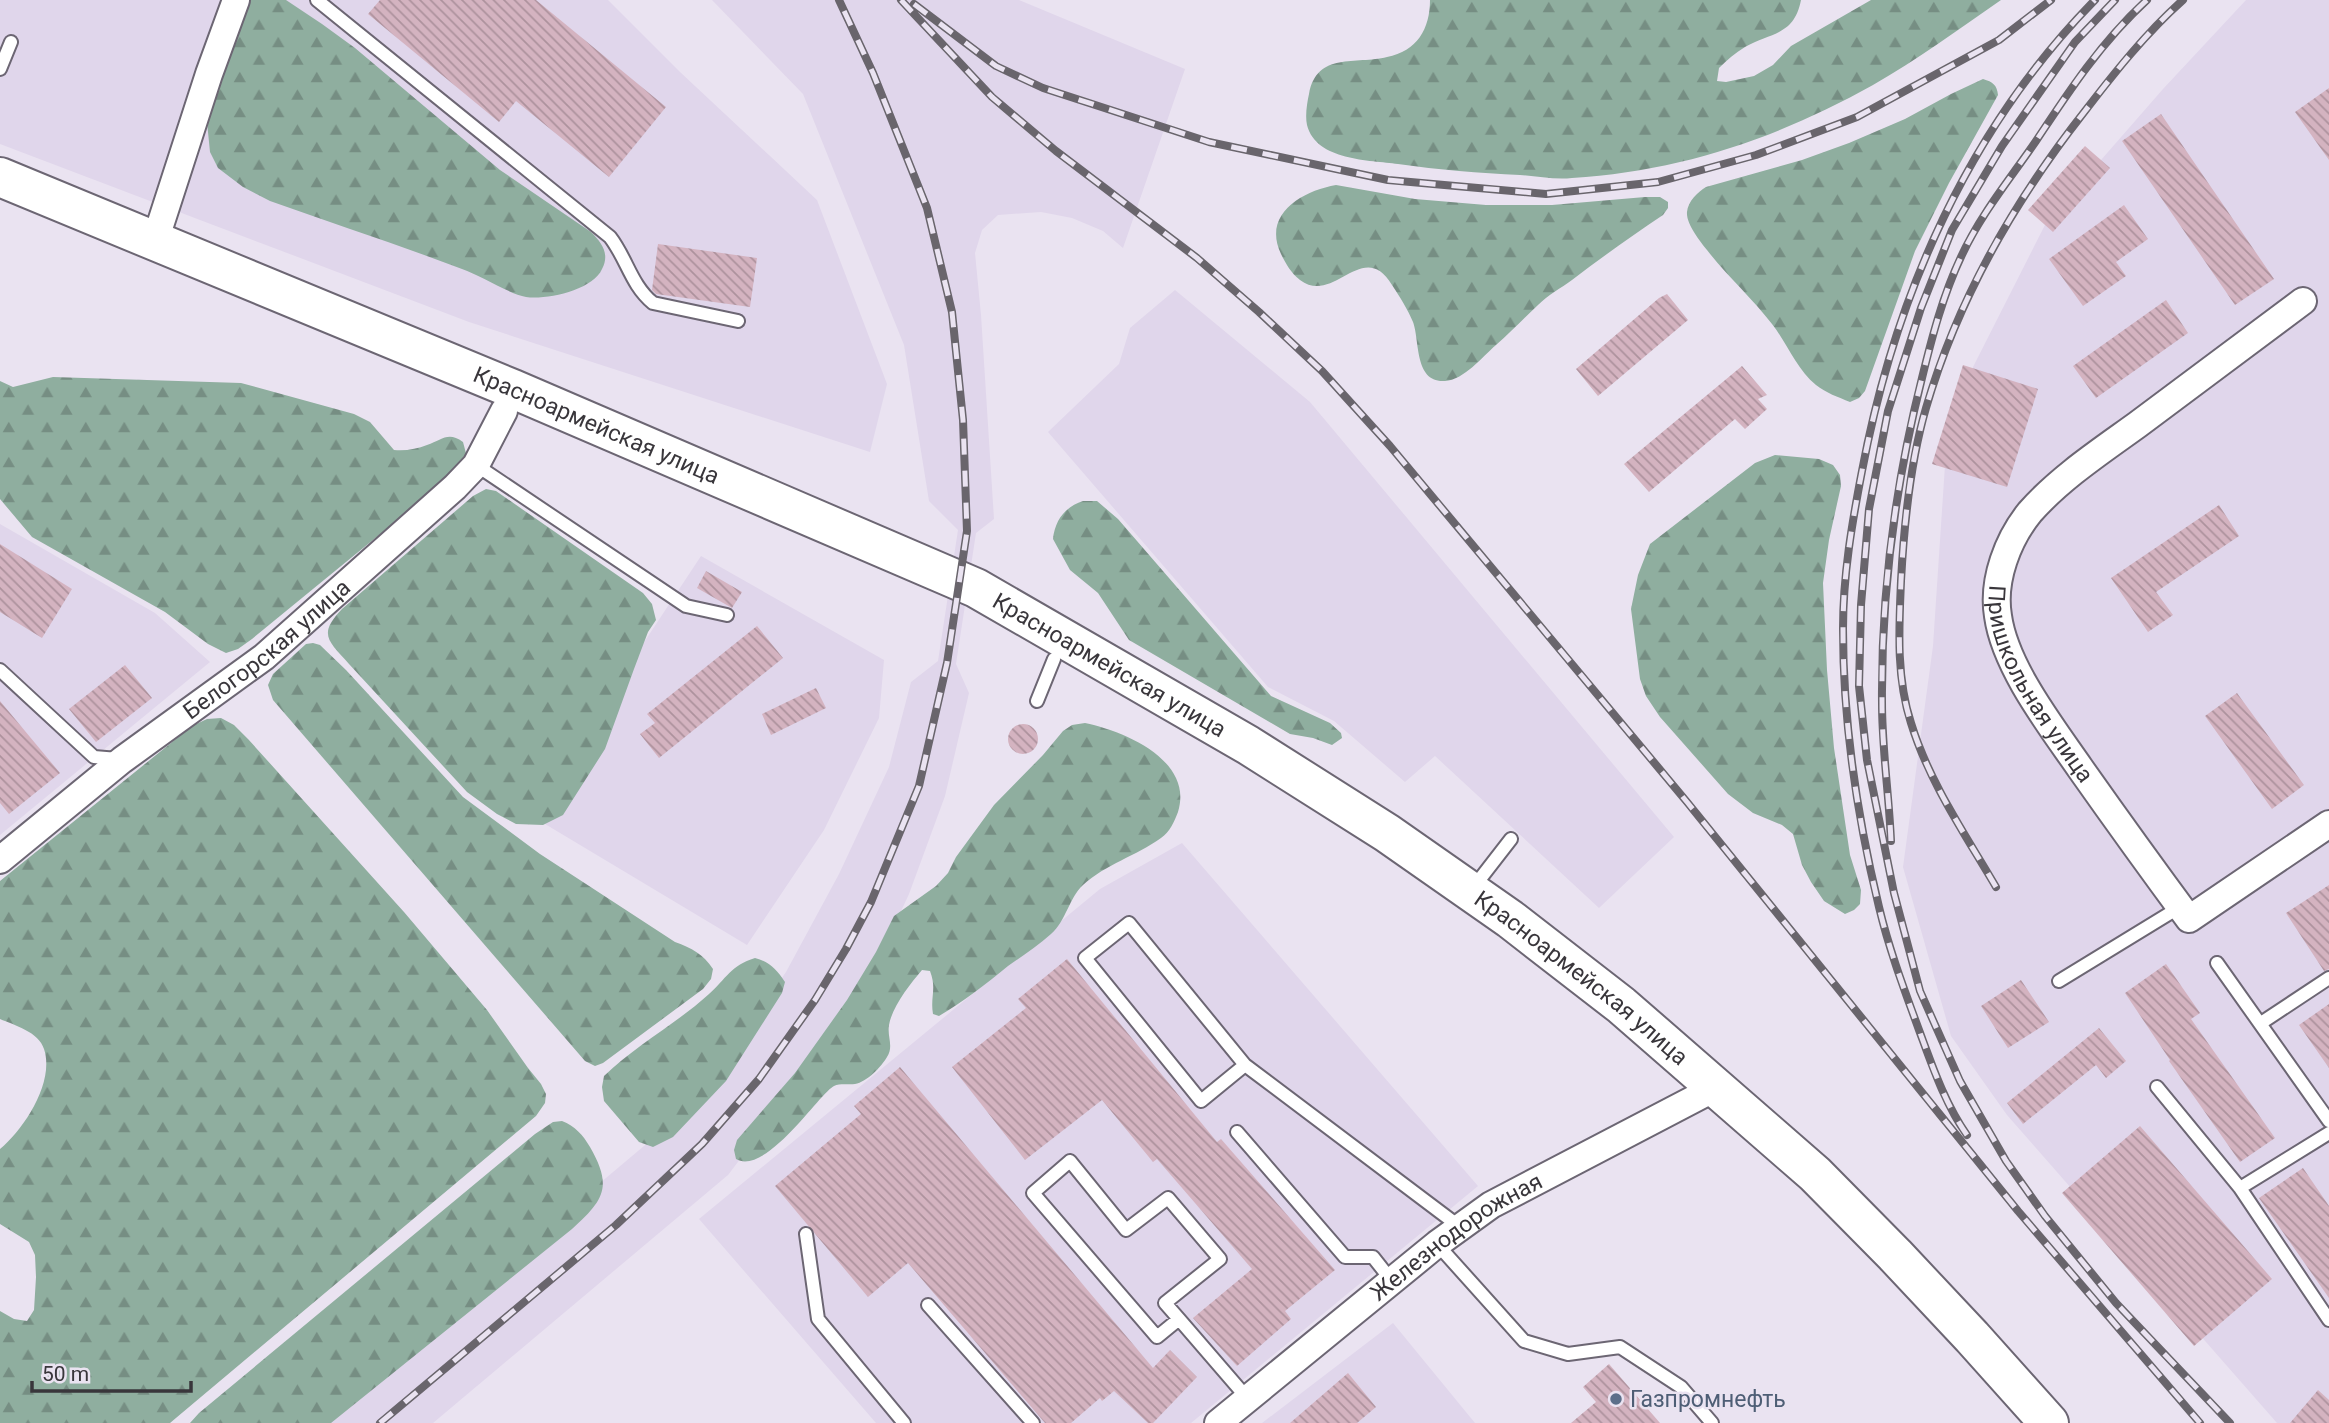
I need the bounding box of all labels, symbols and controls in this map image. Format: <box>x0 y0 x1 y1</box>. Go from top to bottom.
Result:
street label: Красноармейская улица <box>469 361 723 490</box>
street label: Белогорская улица <box>178 574 356 725</box>
street label: Пришкольная улица <box>1982 584 2099 788</box>
street label: Красноармейская улица <box>988 587 1231 743</box>
street label: Красноармейская улица <box>1469 885 1693 1071</box>
street label: Железнодорожная <box>1365 1168 1547 1307</box>
scale bar <box>32 1350 191 1394</box>
text: 50 m <box>42 1362 89 1386</box>
place label: Газпромнефть <box>1630 1386 1786 1413</box>
marker: Газпромнефть <box>1608 1391 1624 1407</box>

